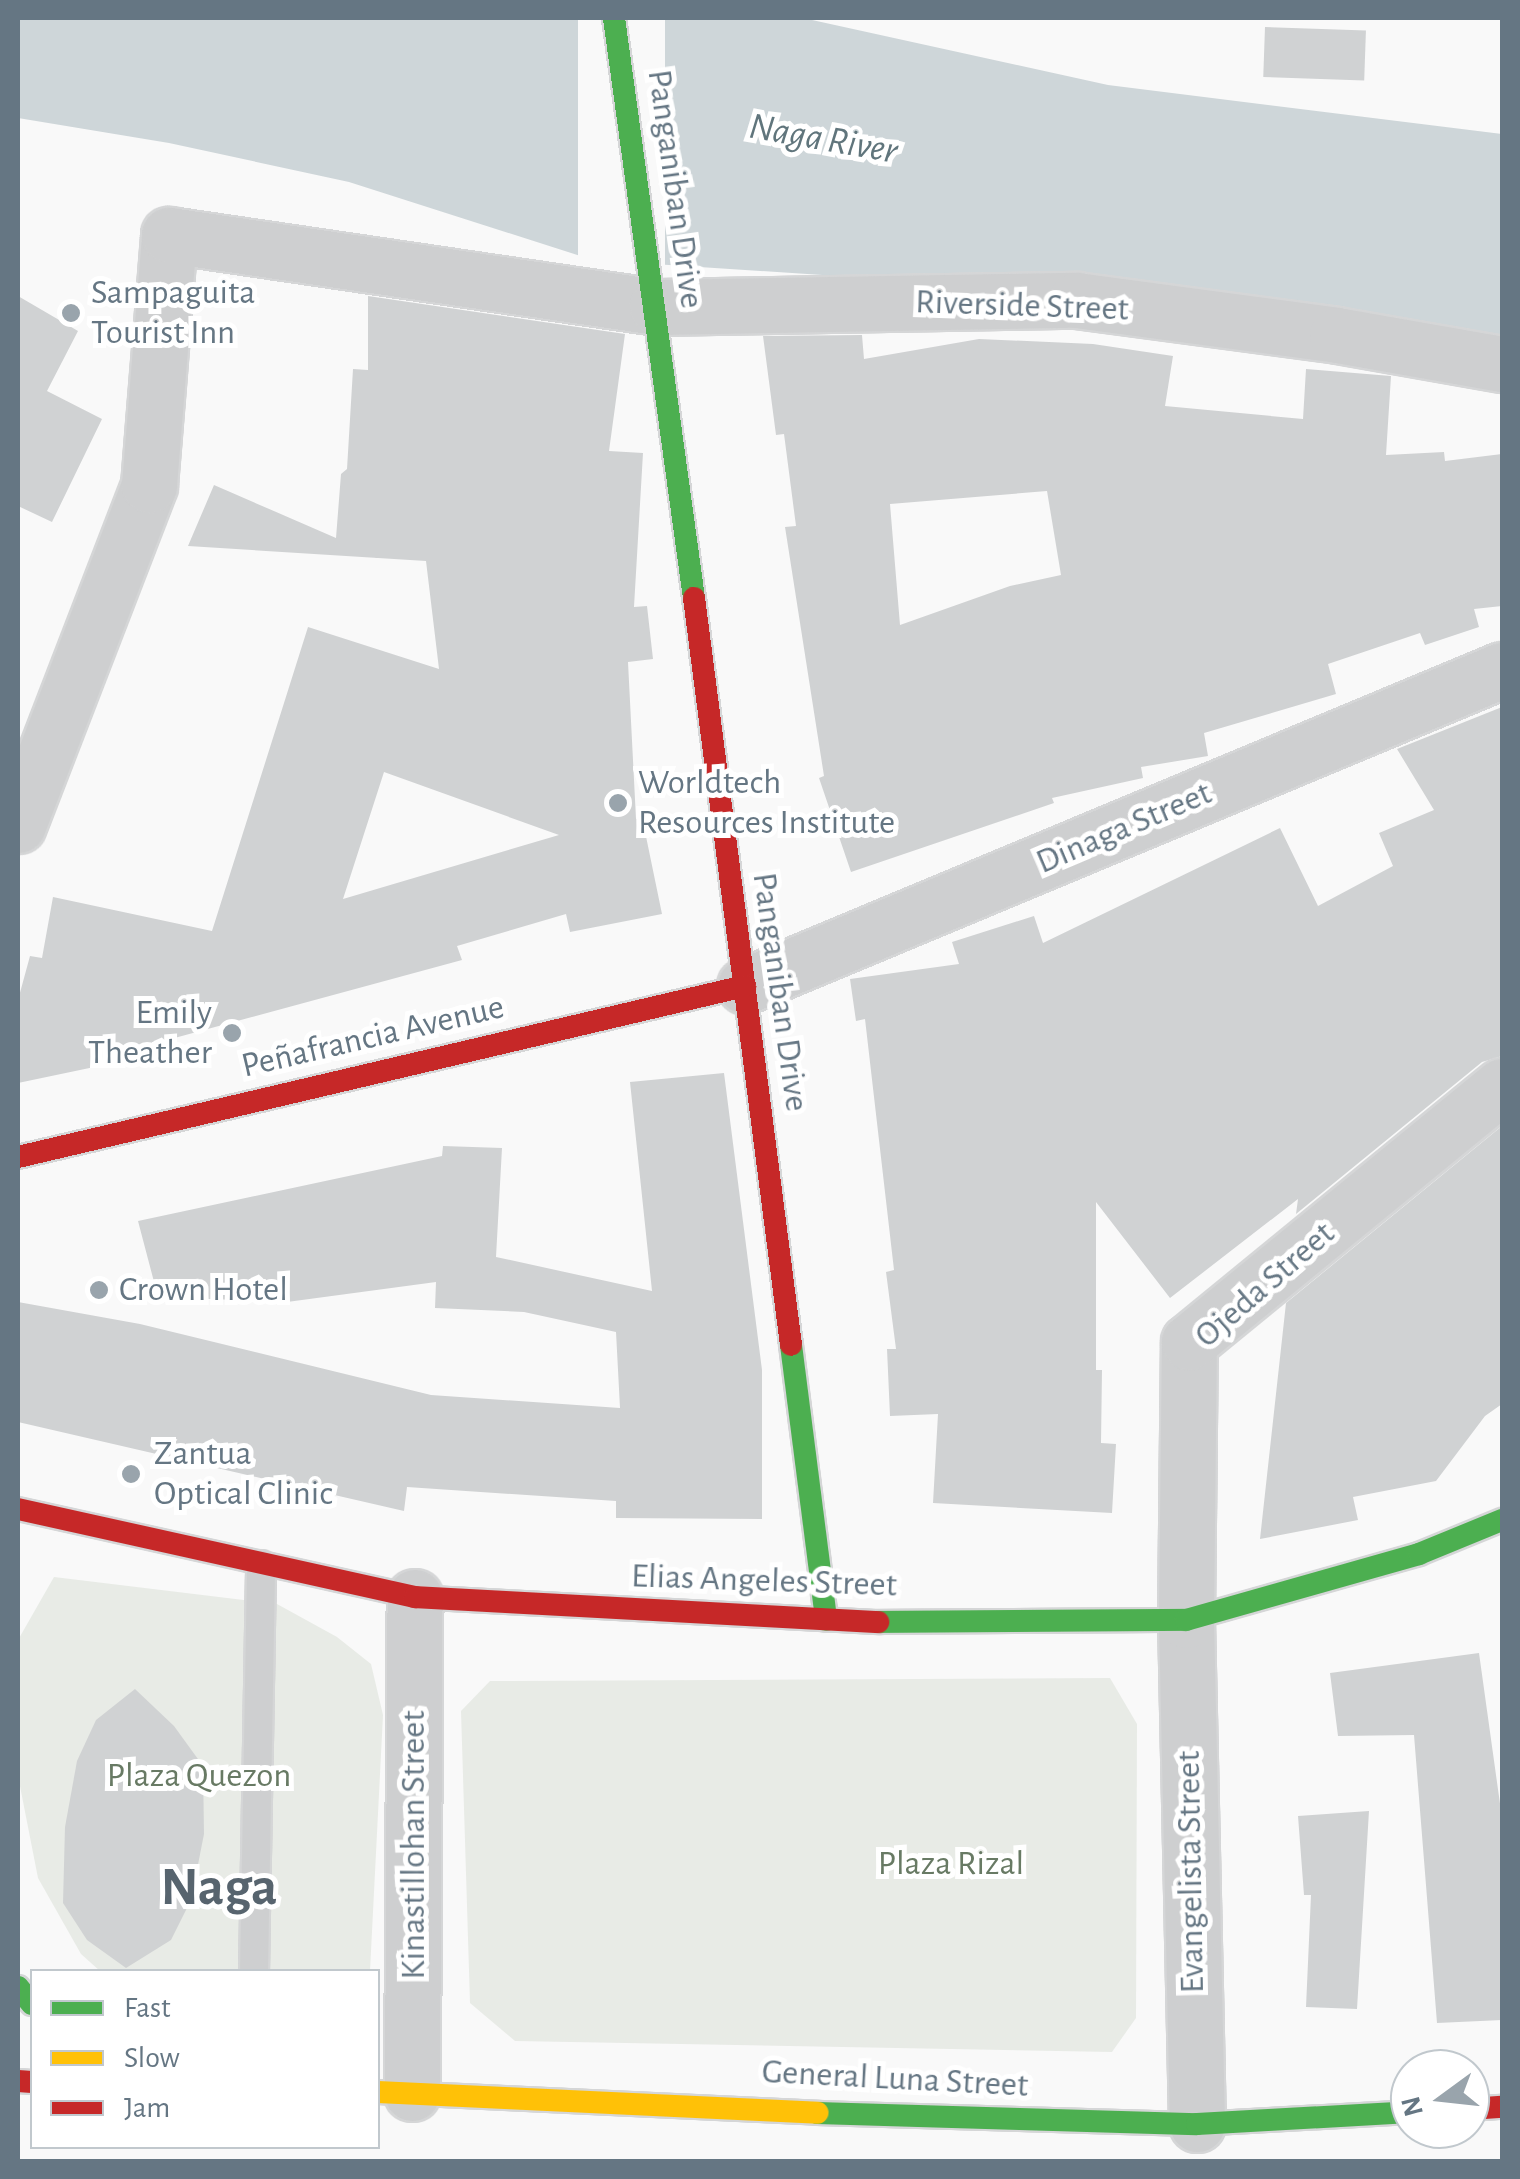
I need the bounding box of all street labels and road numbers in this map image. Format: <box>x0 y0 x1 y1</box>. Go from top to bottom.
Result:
street label: Panganiban Drive <box>637 67 713 311</box>
street label: Riverside Street <box>915 281 1129 331</box>
street label: Dinaga Street <box>1030 772 1218 884</box>
street label: Panganiban Drive <box>742 870 818 1114</box>
street label: Peñafrancia Avenue <box>238 986 508 1088</box>
street label: Ojeda Street <box>1187 1213 1343 1357</box>
street label: Elias Angeles Street <box>630 1555 898 1607</box>
street label: Kinastillohan Street <box>393 1710 435 1980</box>
street label: Evangelista Street <box>1168 1750 1214 1994</box>
street label: General Luna Street <box>761 2051 1029 2107</box>

